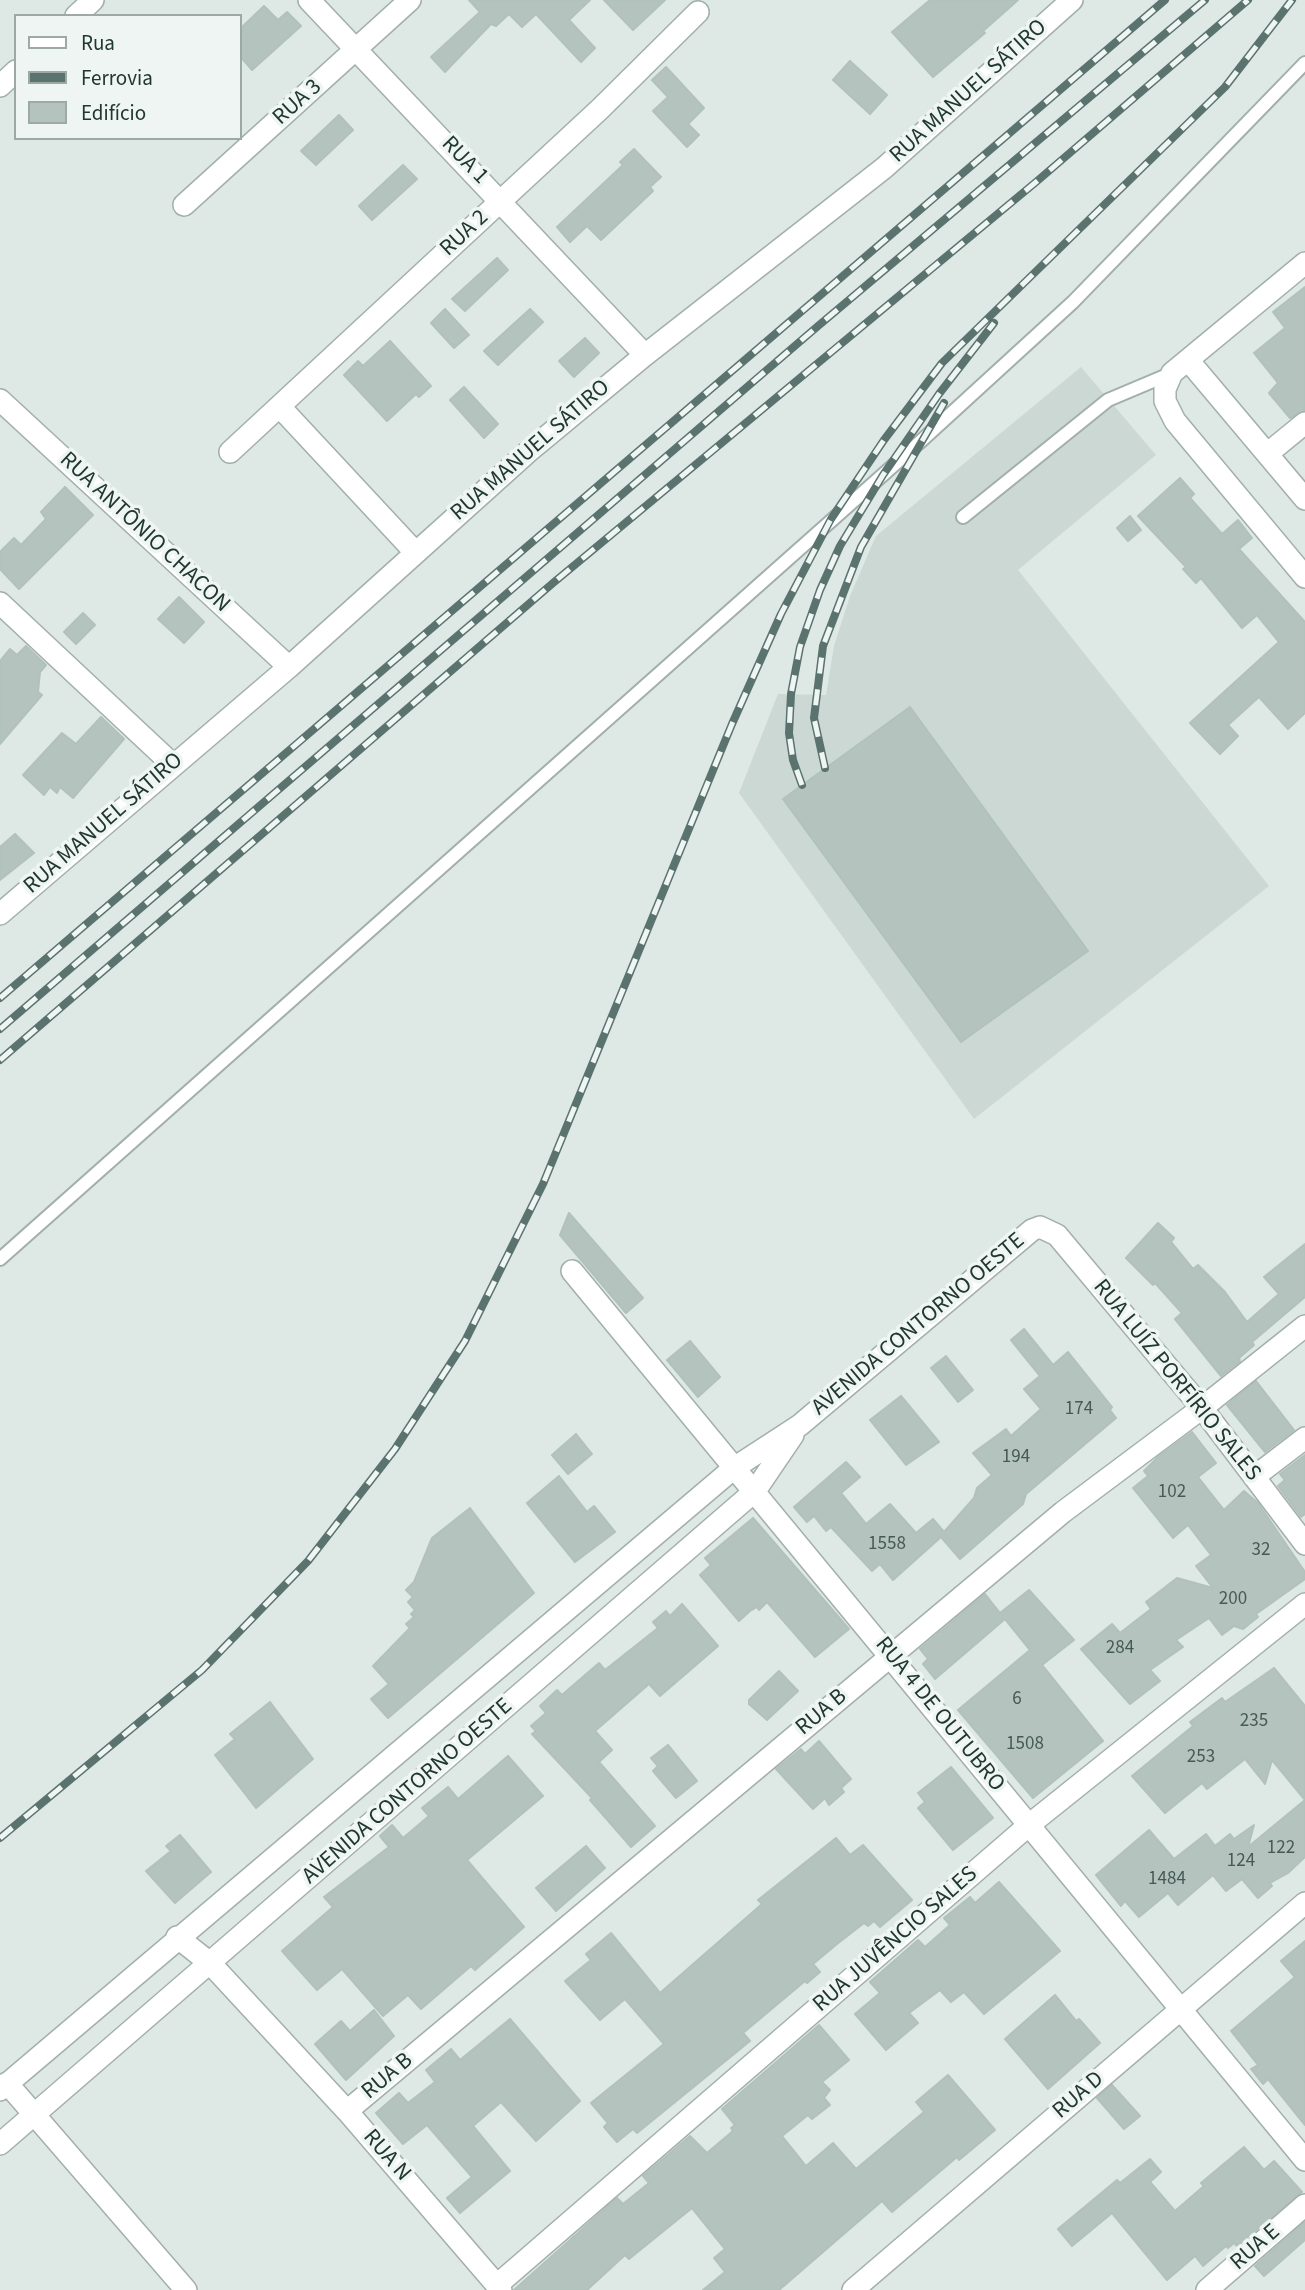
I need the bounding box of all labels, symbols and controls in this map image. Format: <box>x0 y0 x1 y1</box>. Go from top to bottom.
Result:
legend <box>14 14 242 140</box>
street label: RUA MANUEL SÁTIRO <box>885 14 1053 170</box>
text: Rua <box>81 28 115 58</box>
text: Ferrovia <box>81 63 153 93</box>
street label: RUA 3 <box>268 74 328 132</box>
text: Edifício <box>81 98 146 128</box>
street label: RUA 1 <box>435 131 493 191</box>
street label: RUA 2 <box>435 205 495 263</box>
street label: RUA MANUEL SÁTIRO <box>446 374 616 528</box>
street label: RUA ANTÔNIO CHACON <box>53 447 235 619</box>
street label: RUA MANUEL SÁTIRO <box>19 747 189 901</box>
street label: AVENIDA CONTORNO OESTE <box>807 1228 1031 1422</box>
street label: RUA LUÍZ PORFÍRIO SALES <box>1086 1275 1266 1487</box>
house number: 174 <box>1065 1399 1093 1421</box>
house number: 194 <box>1002 1447 1030 1469</box>
house number: 102 <box>1158 1482 1186 1504</box>
house number: 1558 <box>868 1534 906 1556</box>
house number: 32 <box>1252 1540 1270 1562</box>
house number: 200 <box>1219 1589 1247 1611</box>
street label: RUA 4 DE OUTUBRO <box>868 1632 1010 1798</box>
house number: 284 <box>1106 1638 1134 1660</box>
street label: RUA B <box>791 1684 853 1742</box>
house number: 6 <box>1012 1689 1022 1711</box>
street label: AVENIDA CONTORNO OESTE <box>297 1693 519 1891</box>
house number: 235 <box>1240 1711 1268 1733</box>
house number: 1508 <box>1006 1734 1044 1756</box>
house number: 253 <box>1187 1747 1215 1769</box>
house number: 122 <box>1267 1838 1295 1860</box>
house number: 124 <box>1227 1851 1255 1873</box>
street label: RUA JUVÊNCIO SALES <box>808 1861 984 2019</box>
house number: 1484 <box>1148 1869 1186 1891</box>
street label: RUA B <box>357 2048 419 2106</box>
street label: RUA D <box>1048 2066 1110 2126</box>
street label: RUA N <box>356 2124 416 2188</box>
street label: RUA E <box>1226 2219 1286 2277</box>

